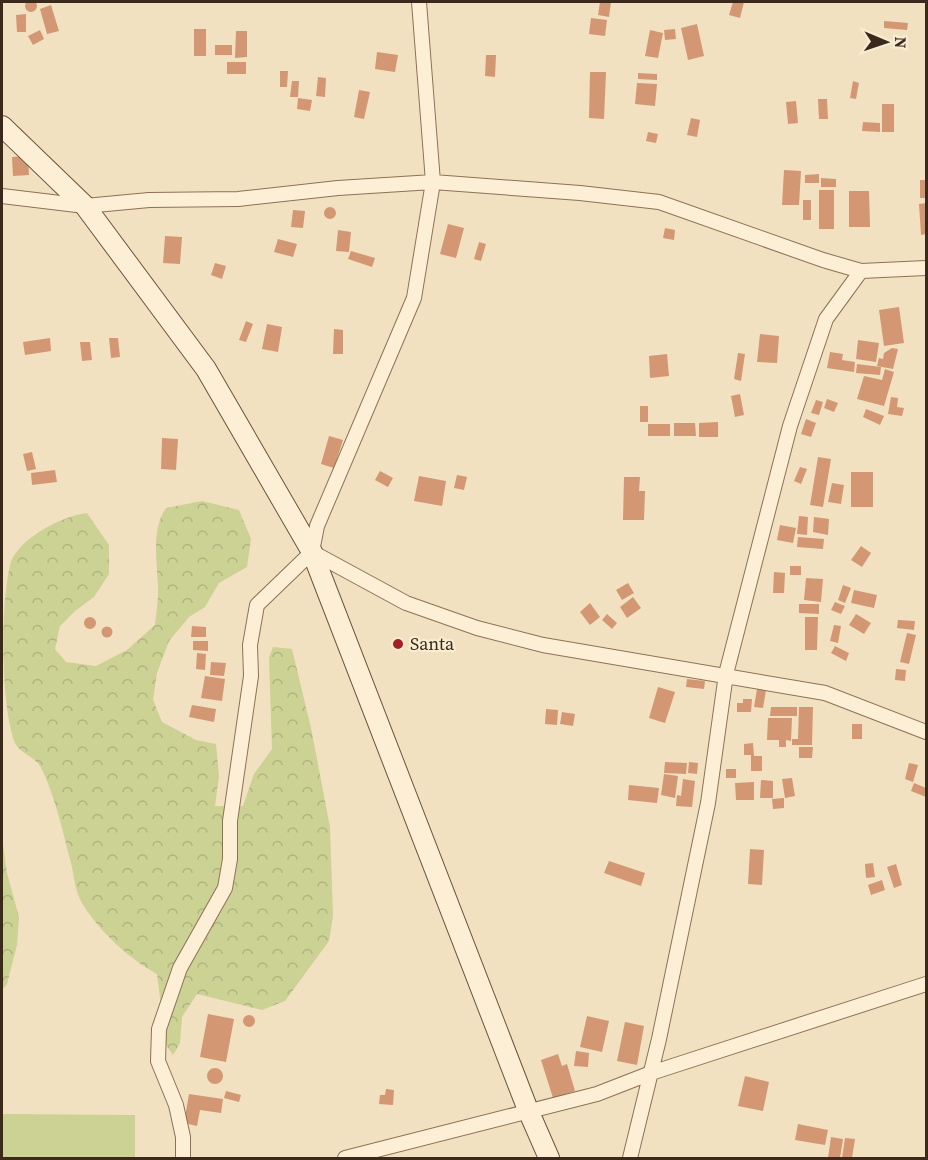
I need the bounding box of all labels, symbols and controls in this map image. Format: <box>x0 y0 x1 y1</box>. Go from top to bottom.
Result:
north arrow <box>856 12 916 72</box>
text: N <box>890 36 912 49</box>
place label: Santa <box>410 631 455 656</box>
marker: Santa <box>391 637 405 651</box>

